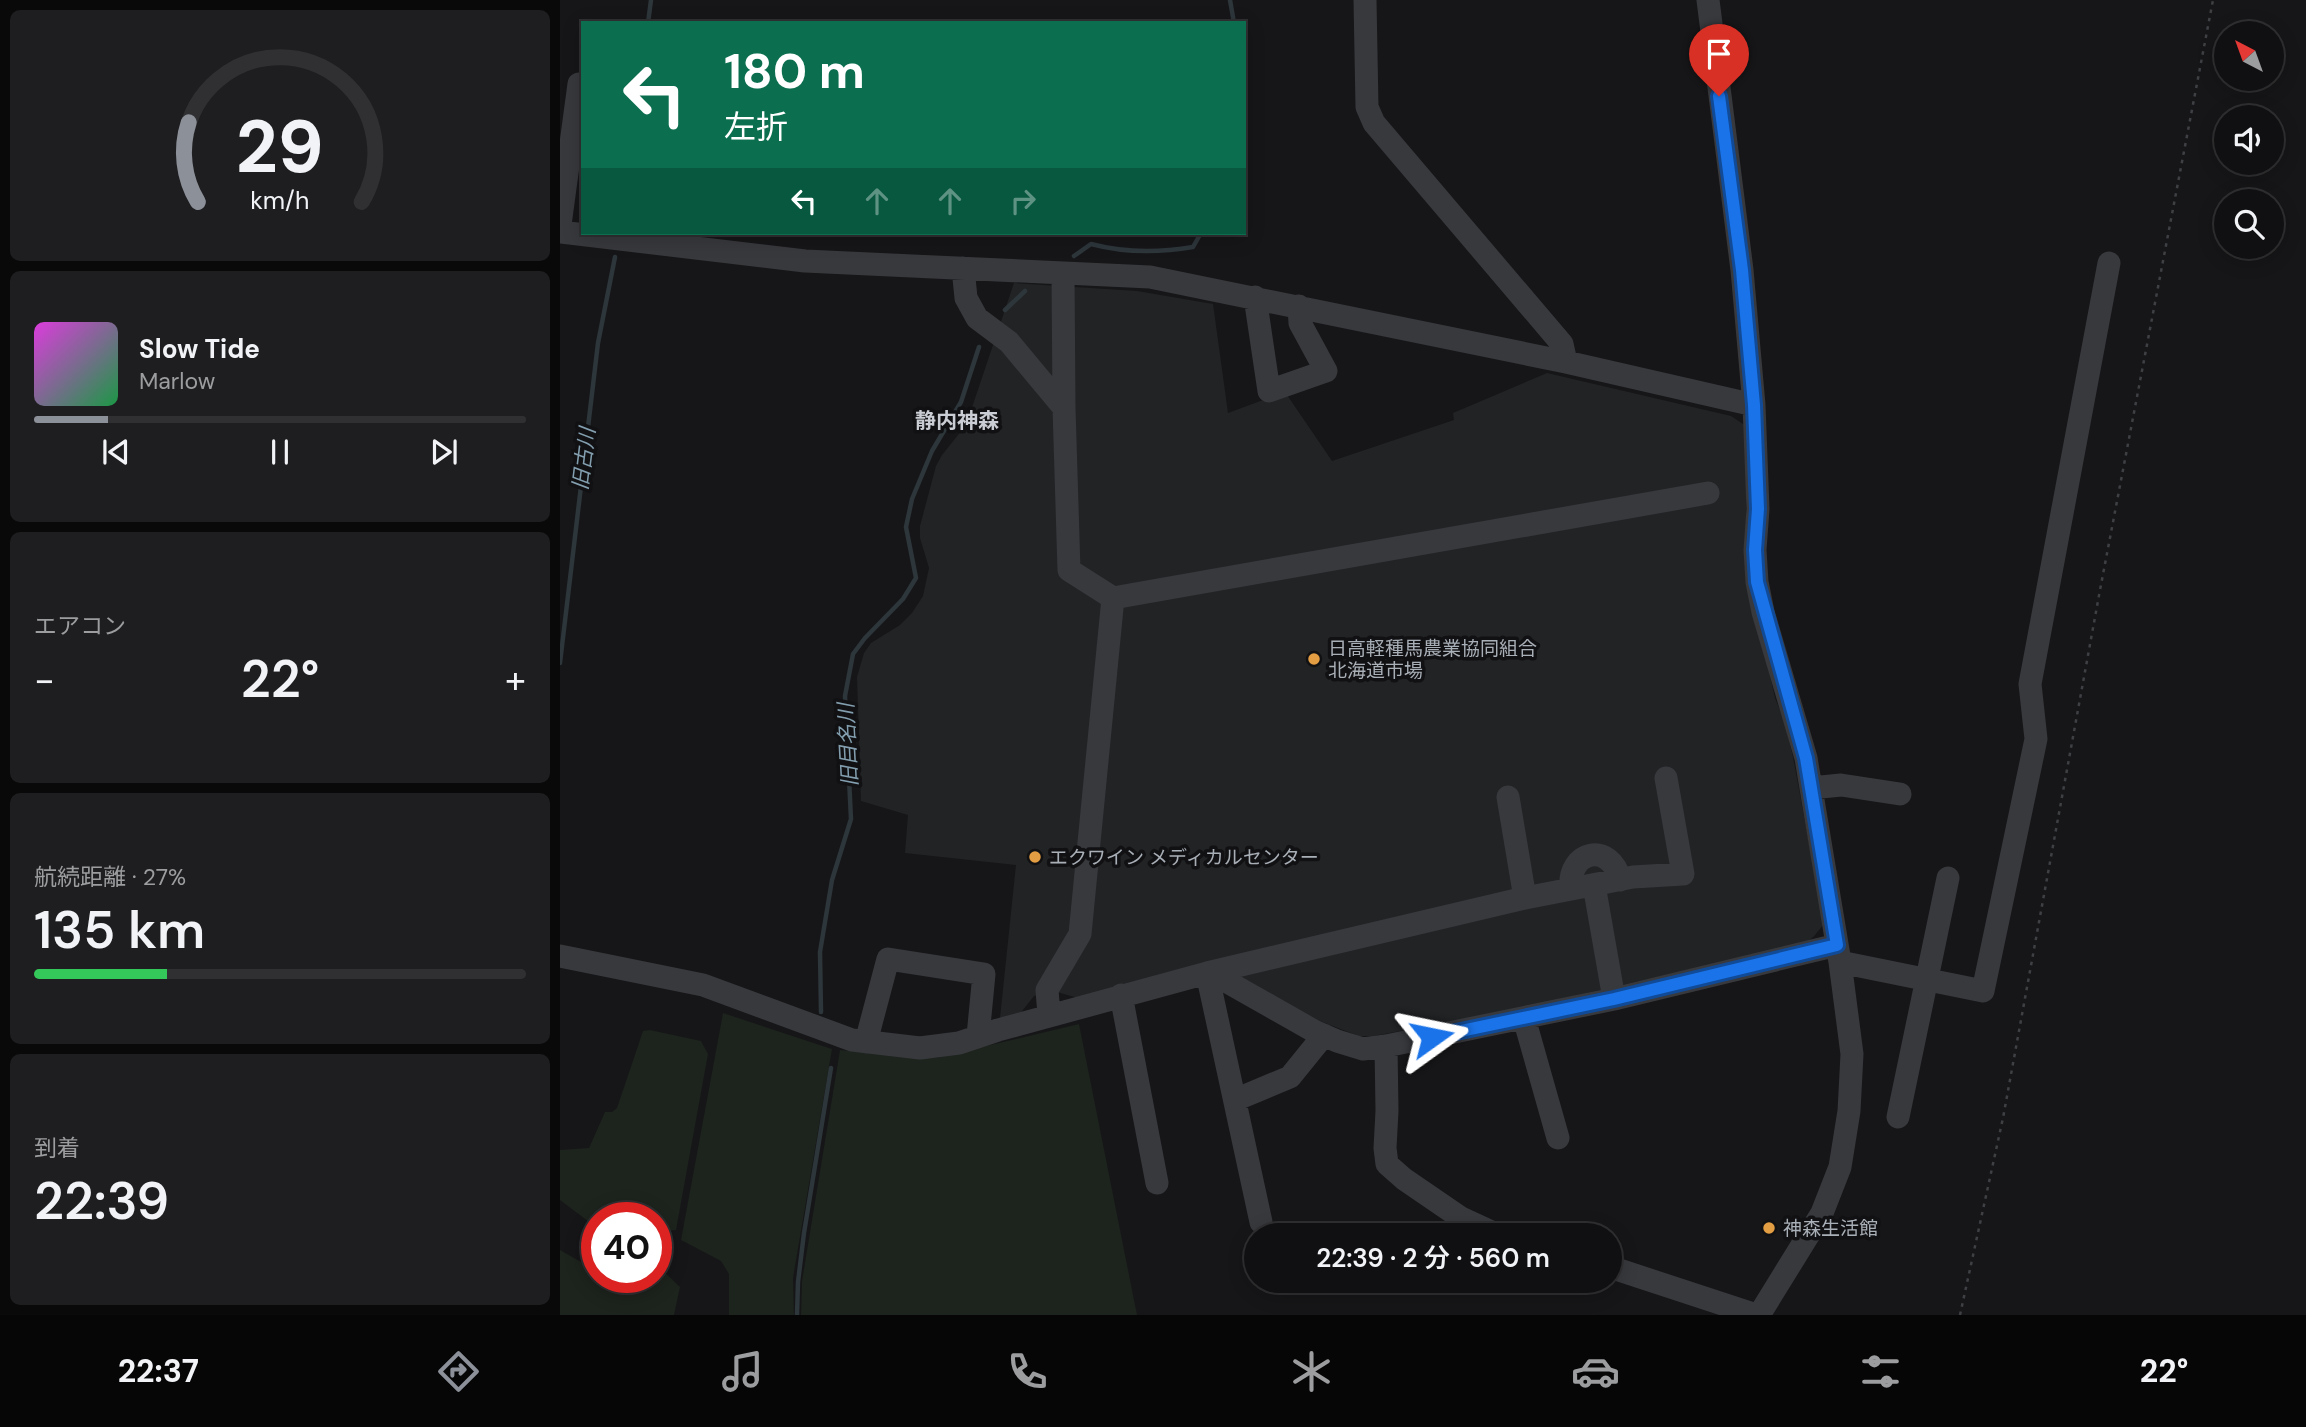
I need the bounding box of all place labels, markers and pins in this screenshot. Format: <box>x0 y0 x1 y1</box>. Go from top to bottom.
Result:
pin <box>1689 24 1749 96</box>
place label: 日高軽種馬農業協同組合 北海道市場 <box>1328 636 1537 683</box>
marker: 日高軽種馬農業協同組合 北海道市場 <box>1306 651 1322 667</box>
place label: エクワイン メディカルセンター <box>1049 845 1319 870</box>
marker: エクワイン メディカルセンター <box>1027 849 1043 865</box>
place label: 神森生活館 <box>1783 1216 1878 1241</box>
marker: 神森生活館 <box>1761 1220 1777 1236</box>

